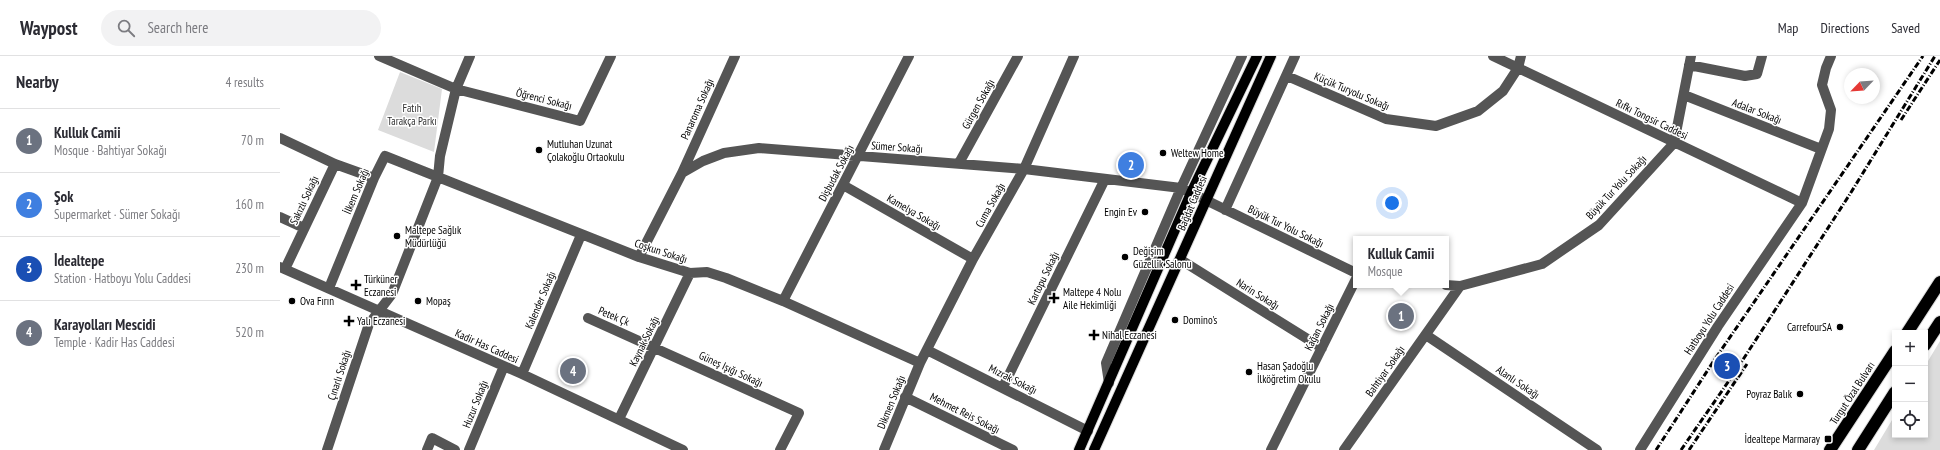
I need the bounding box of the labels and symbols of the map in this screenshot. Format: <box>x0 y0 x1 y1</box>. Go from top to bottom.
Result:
north arrow <box>1844 68 1880 104</box>
street label: Küçük Turyolu Sokağı <box>1312 69 1392 113</box>
street label: Panaroma Sokağı <box>677 76 717 142</box>
street label: Gürgen Sokağı <box>959 77 997 131</box>
street label: Öğrenci Sokağı <box>515 85 573 113</box>
street label: Adalar Sokağı <box>1730 95 1784 127</box>
street label: Rıfkı Tongsir Caddesi <box>1614 96 1690 142</box>
park label: Fatıh Tarakça Parkı <box>387 101 437 128</box>
place label: Mutluhan Uzunat Çolakoğlu Ortaokulu <box>547 137 625 164</box>
street label: Sümer Sokağı <box>871 138 923 156</box>
street label: Dişbudak Sokağı <box>815 142 857 204</box>
marker: Mutluhan Uzunat Çolakoğlu Ortaokulu <box>534 145 544 155</box>
place label: Weltew Home <box>1171 146 1224 160</box>
marker: Weltew Home <box>1158 148 1168 158</box>
pin: 2 <box>1118 150 1144 180</box>
street label: Büyük Tur Yolu Sokağı <box>1583 152 1649 222</box>
street label: İlkem Sokağı <box>340 166 372 216</box>
street label: Sakızlı Sokağı <box>287 173 321 227</box>
street label: Bağdat Caddesi <box>1174 173 1210 233</box>
street label: Cuma Sokağı <box>972 180 1008 230</box>
street label: Kamelya Sokağı <box>885 191 943 233</box>
your location <box>1382 193 1402 213</box>
street label: Büyük Tur Yolu Sokağı <box>1246 202 1326 250</box>
place label: Engin Ev <box>1104 205 1138 219</box>
marker: Engin Ev <box>1140 207 1150 217</box>
place label: Maltepe Sağlık Müdürlüğü <box>405 223 462 250</box>
marker: Maltepe Sağlık Müdürlüğü <box>392 231 402 241</box>
street label: Coşkun Sokağı <box>633 236 689 266</box>
place label: Değişim Güzellik Salonu <box>1133 244 1192 271</box>
street label: Kartopu Sokağı <box>1024 249 1062 307</box>
marker: Değişim Güzellik Salonu <box>1120 252 1130 262</box>
street label: Kalender Sokağı <box>522 269 558 331</box>
place label: Türküner Eczanesi <box>364 272 397 299</box>
street label: Narin Sokağı <box>1234 275 1282 313</box>
marker: Türküner Eczanesi <box>351 280 361 290</box>
street label: Hatboyu Yolu Caddesi <box>1681 281 1737 357</box>
place label: Maltepe 4 Nolu Aile Hekimliği <box>1063 285 1122 312</box>
marker: Maltepe 4 Nolu Aile Hekimliği <box>1048 292 1060 304</box>
place label: Ova Fırın <box>300 294 334 308</box>
place label: Mopaş <box>426 294 451 308</box>
marker: Ova Fırın <box>287 296 297 306</box>
marker: Mopaş <box>413 296 423 306</box>
street label: Kağan Sokağı <box>1301 301 1337 353</box>
pin: 1 <box>1388 301 1414 331</box>
street label: Petek Çk <box>596 303 632 329</box>
street label: Kaynak Sokağı <box>626 313 662 369</box>
place label: Domino's <box>1183 313 1218 327</box>
place label: Yalı Eczanesi <box>357 314 405 328</box>
marker: Domino's <box>1170 315 1180 325</box>
marker: Yalı Eczanesi <box>344 316 354 326</box>
place label: CarrefourSA <box>1787 320 1833 334</box>
marker: CarrefourSA <box>1835 322 1845 332</box>
street label: Kadir Has Caddesi <box>453 326 521 366</box>
place label: Nihal Eczanesi <box>1102 328 1157 342</box>
marker: Nihal Eczanesi <box>1089 330 1099 340</box>
street label: Bahtiyar Sokağı <box>1362 343 1408 399</box>
street label: Çınarlı Sokağı <box>324 348 354 402</box>
street label: Güneş Işığı Sokağı <box>697 348 765 390</box>
pin: 3 <box>1714 351 1740 381</box>
pin: 4 <box>560 356 586 386</box>
place label: Hasan Şadoğlu İlköğretim Okulu <box>1257 359 1321 386</box>
street label: Turgut Özal Bulvarı <box>1826 359 1878 427</box>
street label: Mızrak Sokağı <box>986 361 1040 397</box>
street label: Alanlı Sokağı <box>1494 362 1542 402</box>
marker: Hasan Şadoğlu İlköğretim Okulu <box>1244 367 1254 377</box>
street label: Dikmen Sokağı <box>874 373 908 431</box>
street label: Huzur Sokağı <box>459 378 491 430</box>
place label: Poyraz Balık <box>1746 387 1793 401</box>
street label: Mehmet Reis Sokağı <box>928 389 1002 437</box>
marker: Poyraz Balık <box>1795 389 1805 399</box>
place label: İdealtepe Marmaray <box>1744 432 1821 446</box>
marker: İdealtepe Marmaray <box>1823 434 1833 444</box>

